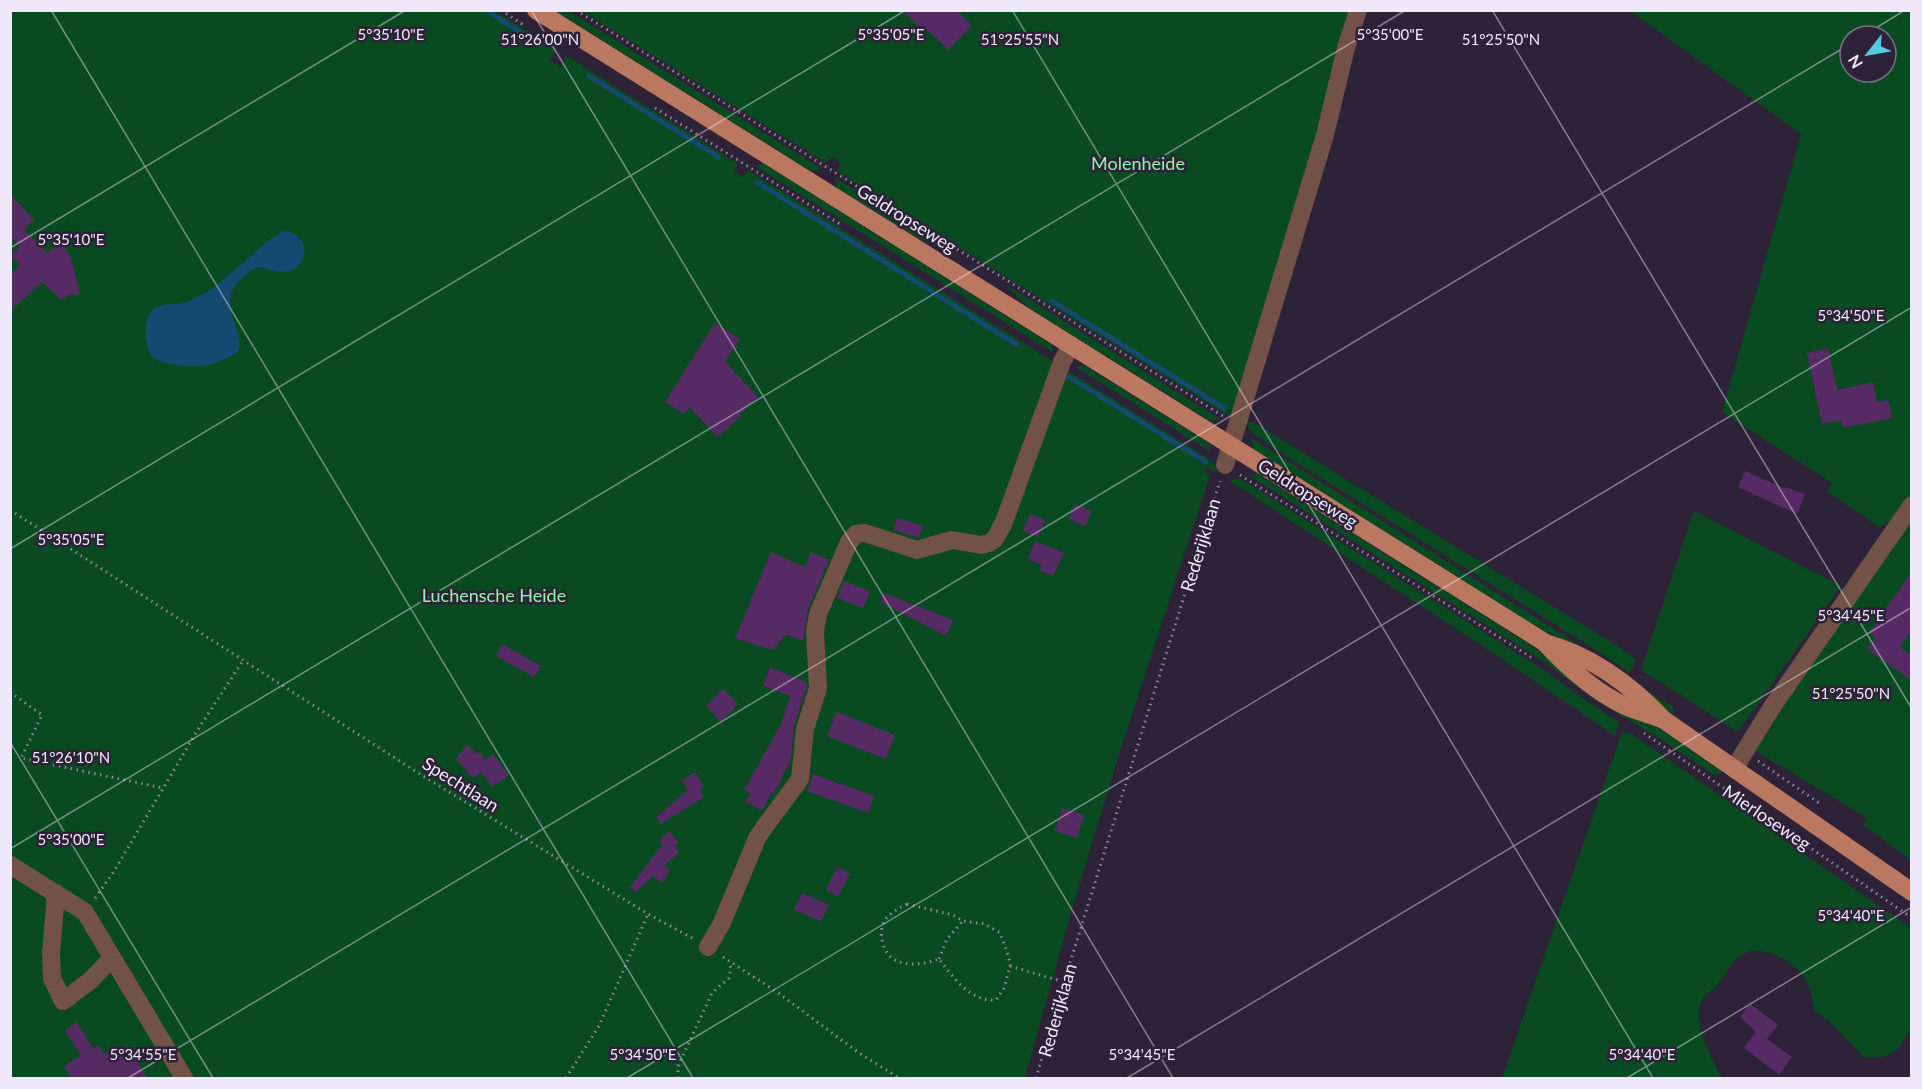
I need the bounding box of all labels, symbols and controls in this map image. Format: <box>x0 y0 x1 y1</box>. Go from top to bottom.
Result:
north arrow <box>1838 24 1898 84</box>
text: 5°35'10"E <box>358 25 425 43</box>
text: 5°35'05"E <box>858 25 925 43</box>
text: 5°35'00"E <box>1357 25 1424 43</box>
text: 51°26'00"N <box>501 30 579 48</box>
text: 51°25'55"N <box>981 30 1059 48</box>
text: 51°25'50"N <box>1462 30 1540 48</box>
text: N <box>1843 52 1866 72</box>
park label: Molenheide <box>1091 152 1185 174</box>
street label: Geldropseweg <box>853 179 961 257</box>
text: 5°35'10"E <box>38 230 105 248</box>
text: 5°34'50"E <box>1818 306 1885 324</box>
street label: Geldropseweg <box>1254 454 1362 532</box>
street label: Rederijklaan <box>1175 496 1225 594</box>
text: 5°35'05"E <box>38 530 105 548</box>
park label: Luchensche Heide <box>422 584 566 606</box>
text: 5°34'45"E <box>1818 606 1885 624</box>
text: 51°25'50"N <box>1812 684 1890 702</box>
text: 51°26'10"N <box>32 748 110 766</box>
street label: Spechtlaan <box>419 752 503 816</box>
street label: Mierloseweg <box>1719 780 1815 854</box>
text: 5°35'00"E <box>38 830 105 848</box>
text: 5°34'40"E <box>1818 906 1885 924</box>
street label: Rederijklaan <box>1033 961 1081 1059</box>
text: 5°34'55"E <box>110 1045 177 1063</box>
text: 5°34'50"E <box>610 1045 677 1063</box>
text: 5°34'45"E <box>1109 1045 1176 1063</box>
text: 5°34'40"E <box>1609 1045 1676 1063</box>

